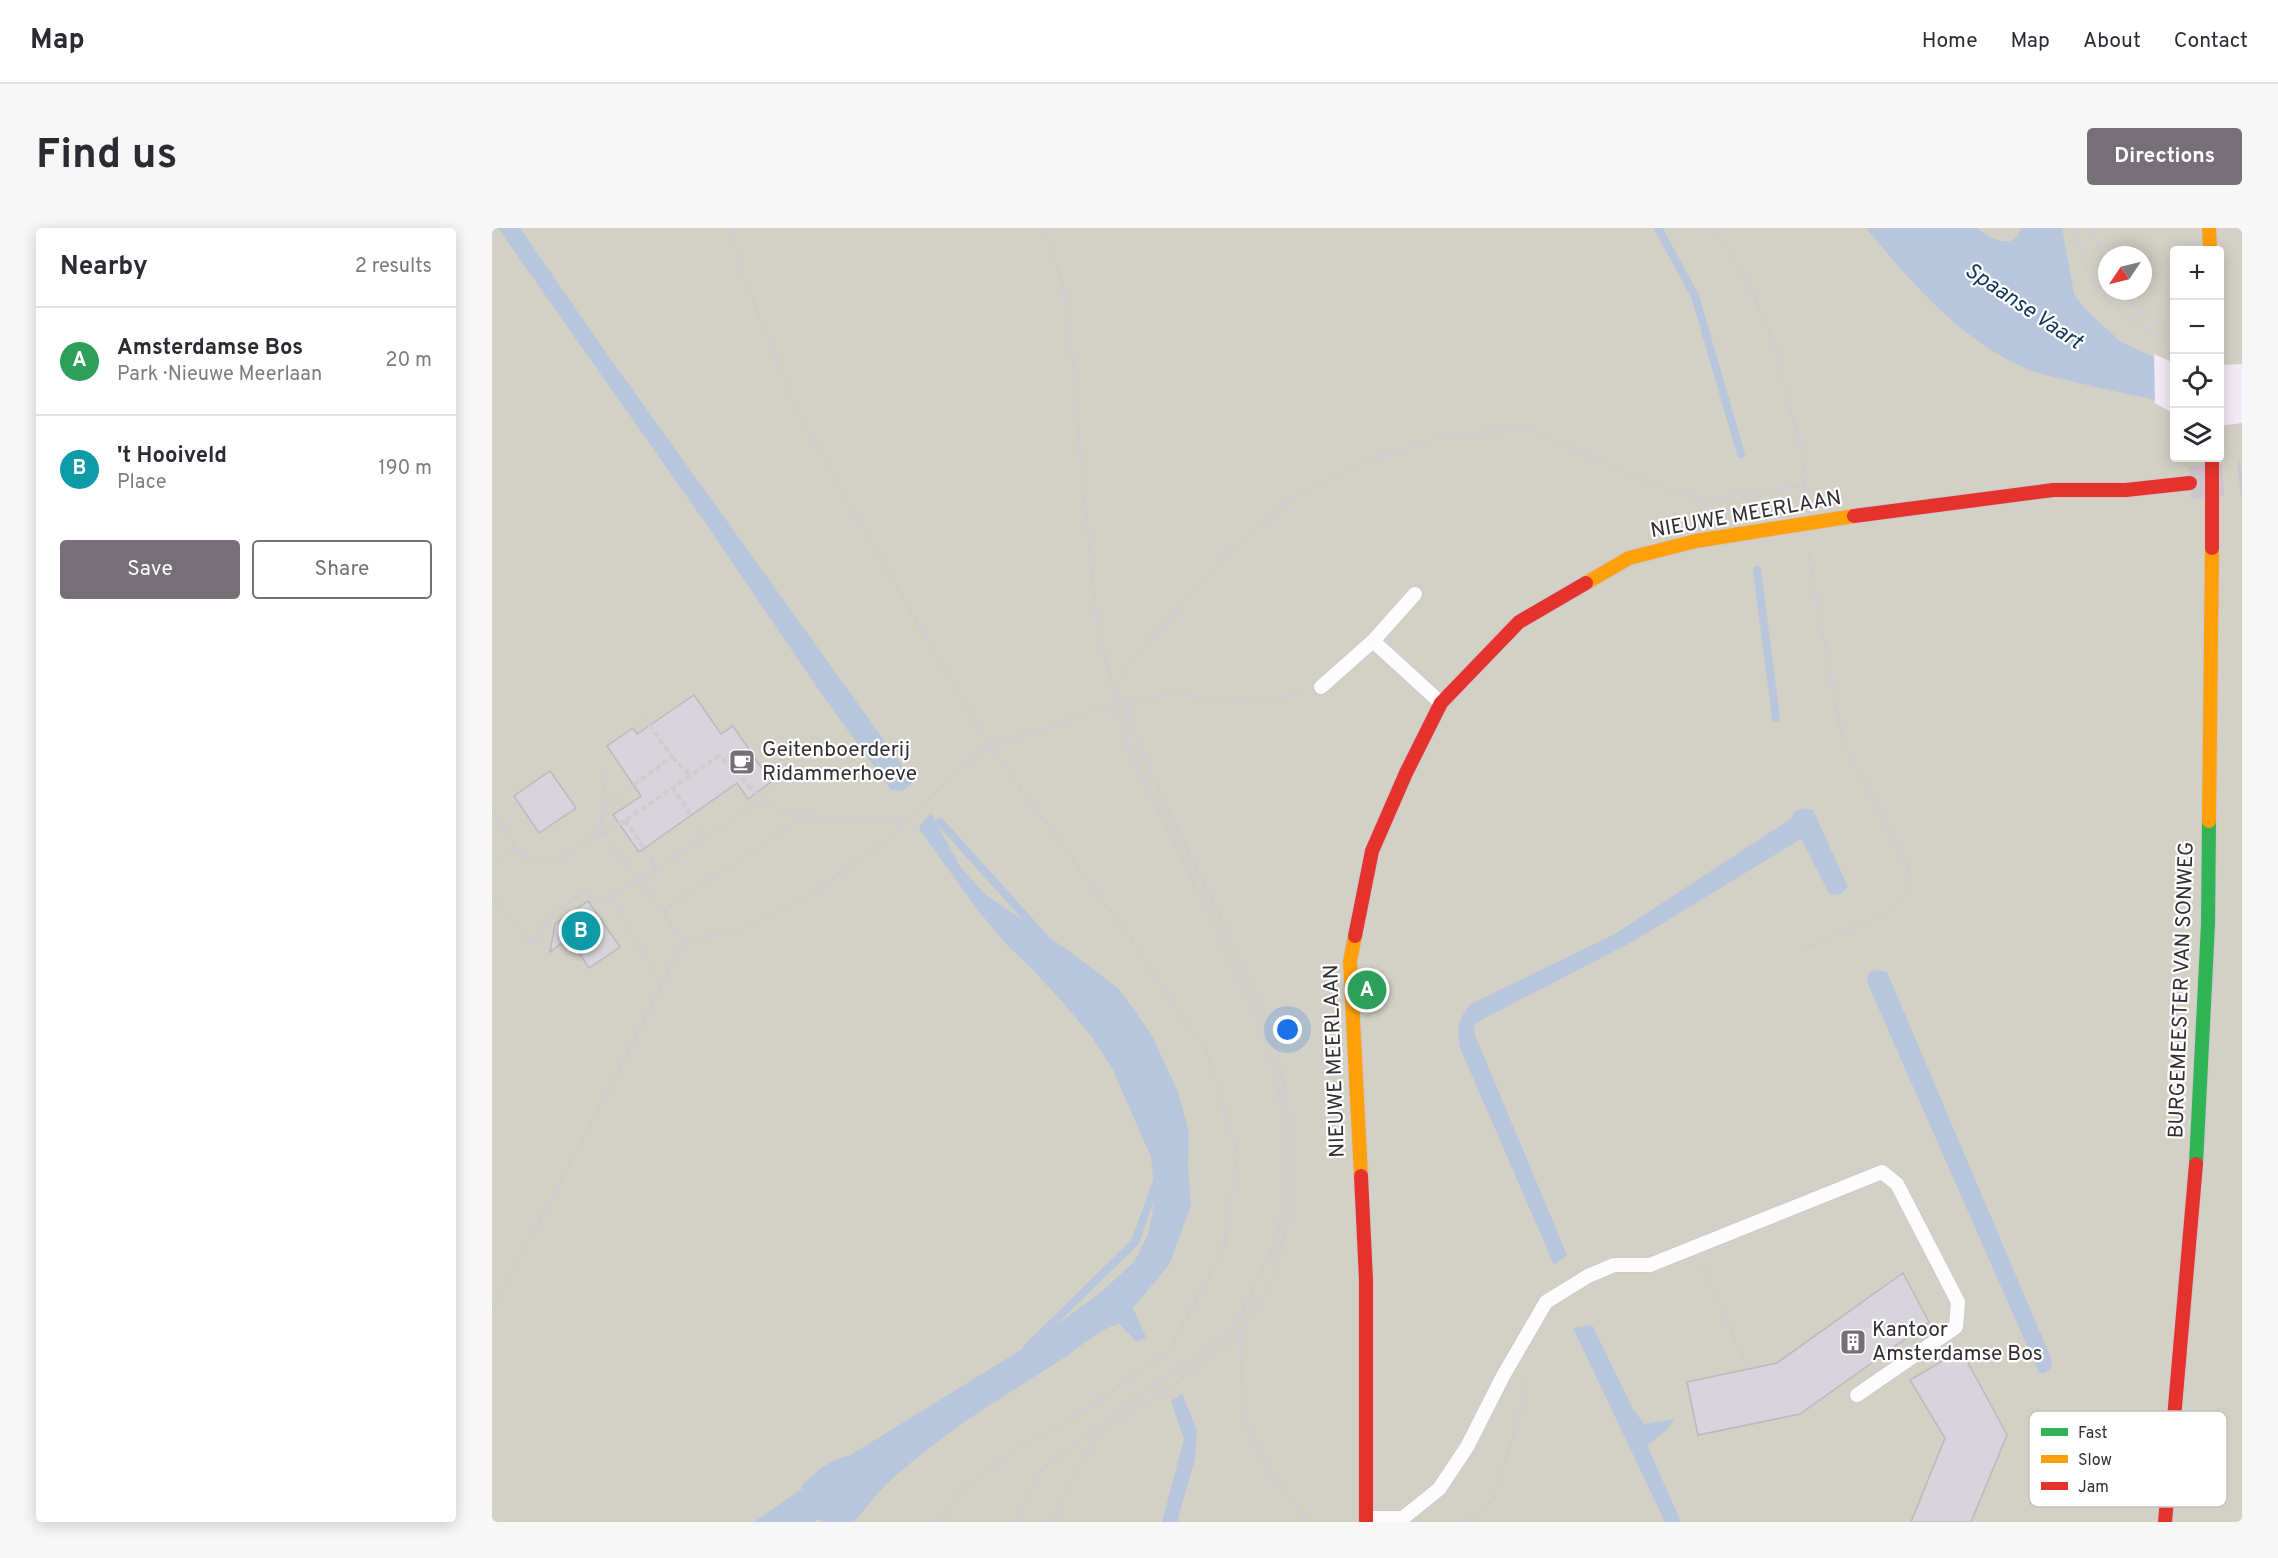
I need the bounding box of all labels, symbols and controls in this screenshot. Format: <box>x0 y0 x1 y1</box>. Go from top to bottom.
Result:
text: Map <box>30 23 85 59</box>
text: Home <box>1922 28 1978 55</box>
text: Map <box>2011 28 2050 55</box>
text: About <box>2083 28 2141 55</box>
text: Contact <box>2174 28 2248 55</box>
button: Directions <box>2087 128 2242 185</box>
text: Find us <box>36 130 177 183</box>
north arrow <box>2098 246 2152 300</box>
map controls <box>2170 246 2224 462</box>
button: + <box>2170 246 2224 300</box>
text: Nearby <box>60 251 148 284</box>
text: 2 results <box>355 254 432 280</box>
water label: Spaanse Vaart <box>1959 258 2088 357</box>
button: − <box>2170 300 2224 354</box>
text: Amsterdamse Bos <box>117 335 303 362</box>
text: A <box>72 348 87 374</box>
text: 20 m <box>385 348 432 374</box>
button: locate <box>2170 354 2224 408</box>
text: Park · Nieuwe Meerlaan <box>117 362 322 388</box>
button: layers <box>2170 408 2224 462</box>
text: 't Hooiveld <box>117 443 227 470</box>
text: B <box>73 456 86 482</box>
text: 190 m <box>378 456 432 482</box>
text: Place <box>117 470 167 496</box>
street label: NIEUWE MEERLAAN <box>1648 485 1844 545</box>
button: Save <box>60 540 240 599</box>
button: Share <box>252 540 432 599</box>
place label: Geitenboerderij Ridammerhoeve <box>762 737 917 788</box>
cafe icon: Geitenboerderij Ridammerhoeve <box>727 747 757 777</box>
street label: BURGEMEESTER VAN SONWEG <box>2163 841 2201 1139</box>
pin: B <box>562 908 601 954</box>
street label: NIEUWE MEERLAAN <box>1318 964 1352 1158</box>
pin: A <box>1348 968 1386 1012</box>
your location <box>1273 1015 1302 1044</box>
place label: Kantoor Amsterdamse Bos <box>1872 1317 2043 1368</box>
building icon: Kantoor Amsterdamse Bos <box>1838 1327 1868 1357</box>
legend <box>2029 1411 2227 1507</box>
text: Fast <box>2078 1424 2108 1444</box>
text: Slow <box>2078 1451 2112 1471</box>
text: Jam <box>2078 1478 2109 1498</box>

